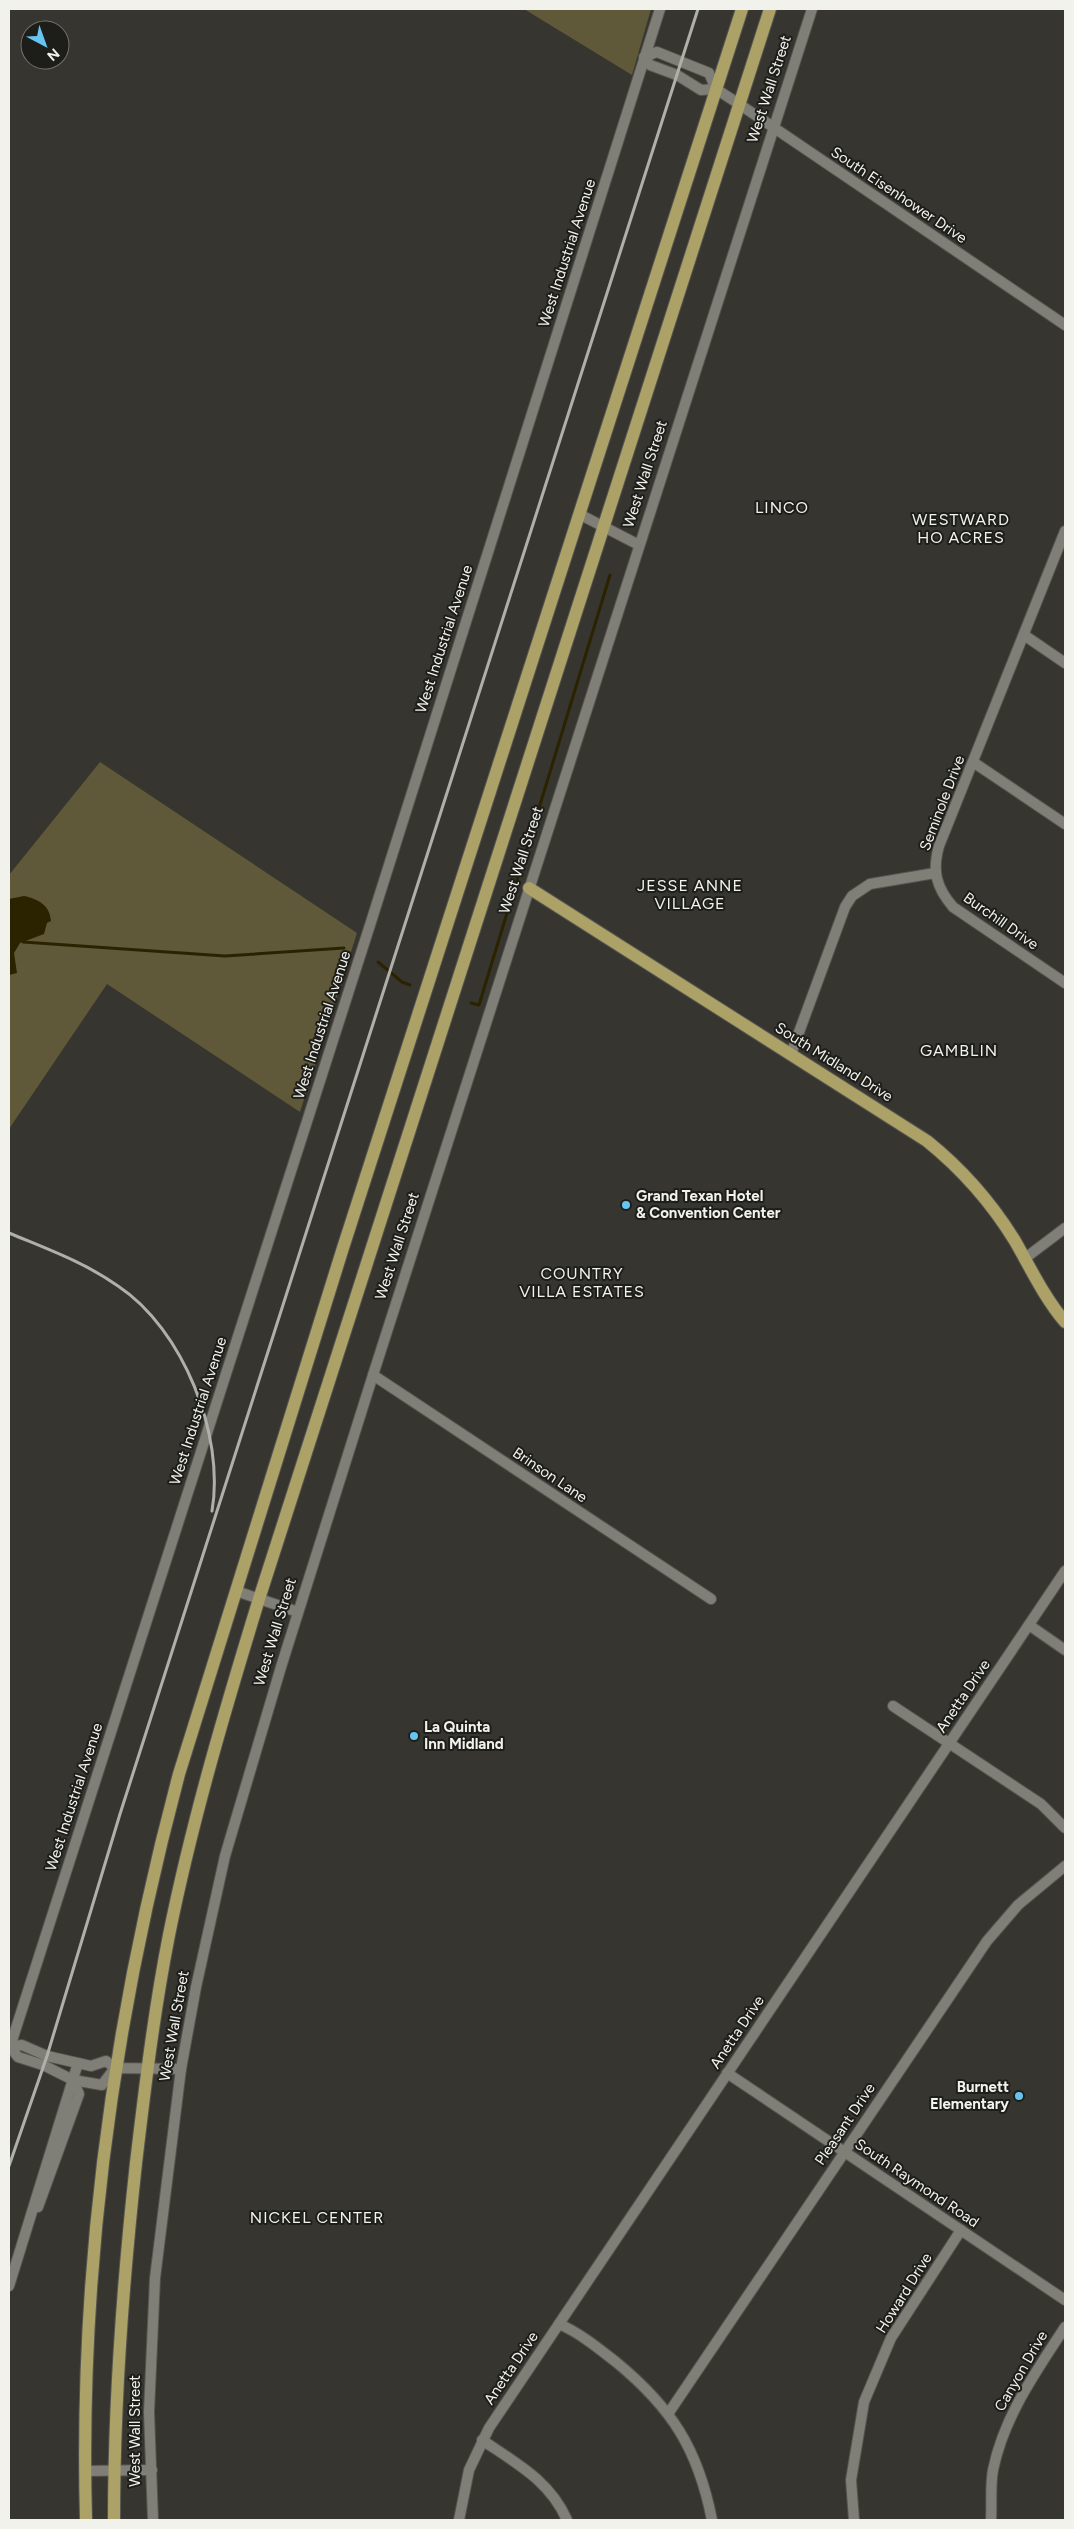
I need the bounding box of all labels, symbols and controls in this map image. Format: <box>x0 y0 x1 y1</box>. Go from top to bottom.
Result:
north arrow <box>20 20 70 70</box>
street label: West Wall Street <box>743 33 795 145</box>
text: N <box>44 44 63 64</box>
street label: South Eisenhower Drive <box>828 143 970 247</box>
street label: West Industrial Avenue <box>535 177 599 329</box>
street label: West Wall Street <box>619 418 671 530</box>
district label: LINCO <box>755 498 809 517</box>
district label: WESTWARD HO ACRES <box>912 510 1010 547</box>
street label: West Industrial Avenue <box>412 563 476 715</box>
street label: Seminole Drive <box>916 753 968 853</box>
street label: West Wall Street <box>495 804 547 916</box>
district label: JESSE ANNE VILLAGE <box>637 876 743 913</box>
street label: Burchill Drive <box>960 889 1042 953</box>
street label: West Industrial Avenue <box>290 949 354 1101</box>
street label: South Midland Drive <box>772 1018 896 1106</box>
district label: GAMBLIN <box>920 1041 998 1060</box>
place label: Grand Texan Hotel & Convention Center <box>636 1187 781 1222</box>
street label: West Wall Street <box>371 1190 423 1302</box>
marker: Grand Texan Hotel & Convention Center <box>620 1199 632 1211</box>
district label: COUNTRY VILLA ESTATES <box>519 1264 645 1301</box>
street label: West Industrial Avenue <box>166 1335 230 1487</box>
street label: Brinson Lane <box>509 1444 591 1506</box>
street label: West Wall Street <box>250 1575 300 1688</box>
street label: Anetta Drive <box>932 1656 994 1736</box>
place label: La Quinta Inn Midland <box>424 1718 504 1753</box>
street label: West Industrial Avenue <box>42 1721 106 1873</box>
marker: La Quinta Inn Midland <box>408 1730 420 1742</box>
street label: West Wall Street <box>155 1969 193 2083</box>
street label: Anetta Drive <box>706 1992 768 2072</box>
place label: Burnett Elementary <box>930 2078 1009 2113</box>
street label: Pleasant Drive <box>811 2080 879 2168</box>
marker: Burnett Elementary <box>1013 2090 1025 2102</box>
street label: South Raymond Road <box>852 2135 982 2231</box>
district label: NICKEL CENTER <box>250 2208 384 2227</box>
street label: Howard Drive <box>872 2250 936 2336</box>
street label: Anetta Drive <box>480 2328 542 2408</box>
street label: Canyon Drive <box>991 2328 1051 2414</box>
street label: West Wall Street <box>126 2375 144 2487</box>

